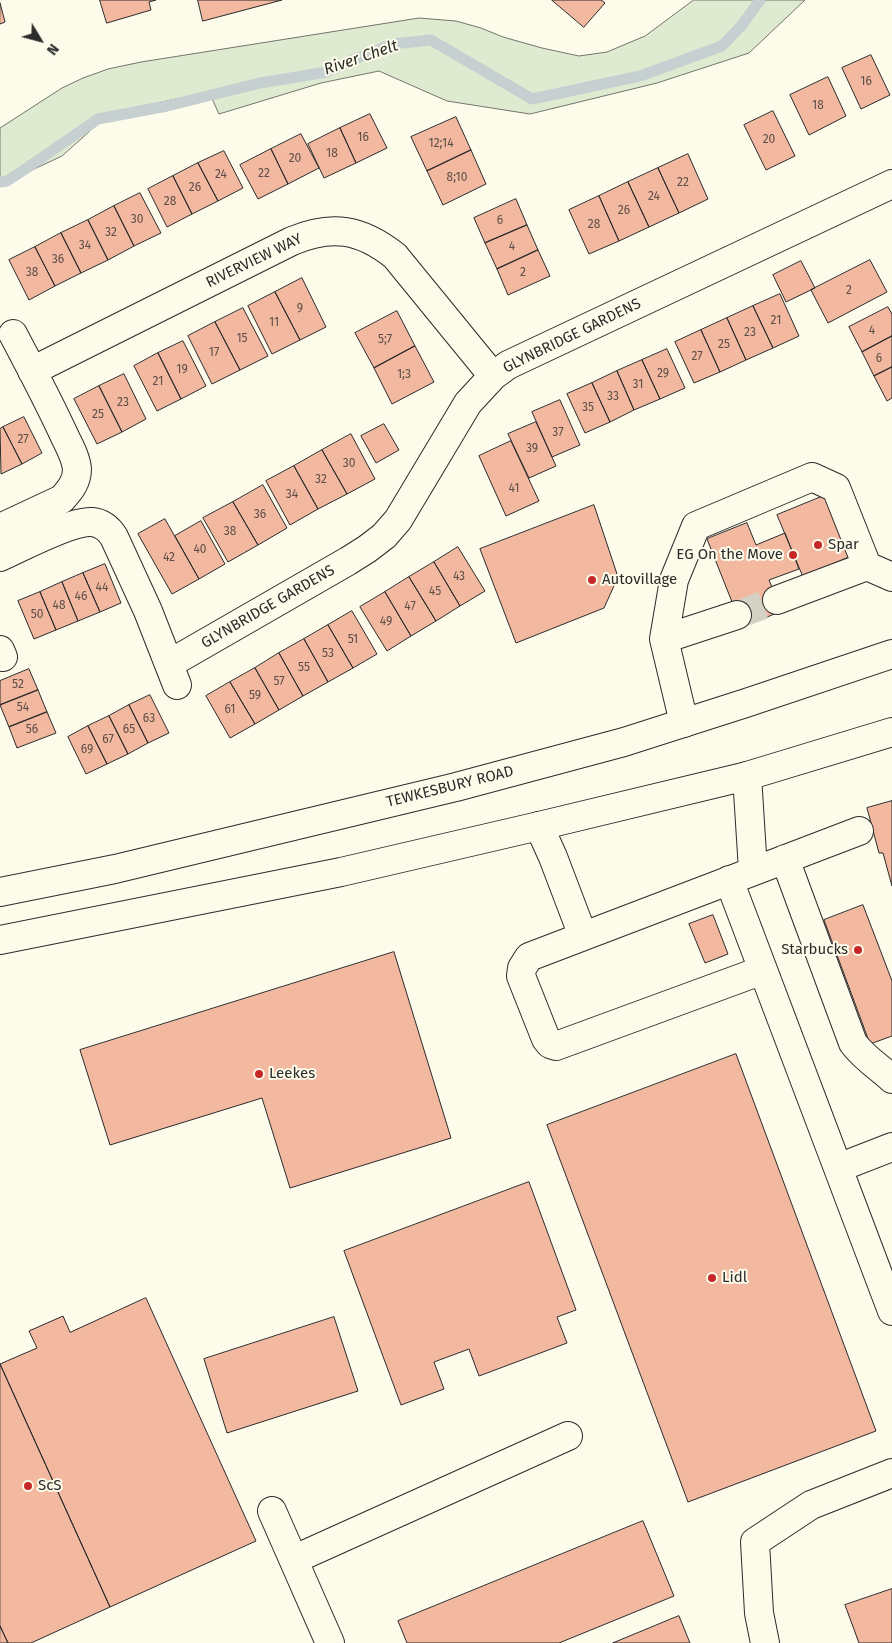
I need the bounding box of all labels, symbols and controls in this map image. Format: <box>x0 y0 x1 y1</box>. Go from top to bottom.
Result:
north arrow <box>15 15 65 65</box>
water label: River Chelt <box>322 36 400 80</box>
text: N <box>43 40 62 58</box>
house number: 16 <box>860 75 872 89</box>
house number: 18 <box>812 99 824 113</box>
house number: 16 <box>357 131 369 145</box>
house number: 20 <box>763 133 775 147</box>
house number: 12;14 <box>428 137 454 151</box>
house number: 18 <box>326 147 338 161</box>
house number: 20 <box>289 152 301 166</box>
house number: 22 <box>258 167 270 181</box>
house number: 24 <box>215 168 227 182</box>
house number: 8;10 <box>447 171 467 185</box>
house number: 22 <box>677 176 689 190</box>
house number: 26 <box>189 181 201 195</box>
house number: 24 <box>648 190 660 204</box>
house number: 28 <box>164 195 176 209</box>
house number: 26 <box>618 204 630 218</box>
house number: 30 <box>131 213 143 227</box>
house number: 6 <box>497 214 503 228</box>
house number: 28 <box>588 218 600 232</box>
house number: 32 <box>105 226 117 240</box>
street label: RIVERVIEW WAY <box>203 230 305 292</box>
house number: 34 <box>79 239 91 253</box>
house number: 4 <box>509 240 515 254</box>
house number: 36 <box>52 253 64 267</box>
house number: 38 <box>26 266 38 280</box>
house number: 2 <box>520 266 526 280</box>
house number: 2 <box>846 284 852 298</box>
street label: GLYNBRIDGE GARDENS <box>500 295 644 377</box>
house number: 9 <box>297 302 303 316</box>
house number: 21 <box>771 314 781 328</box>
house number: 11 <box>269 316 279 330</box>
house number: 4 <box>869 324 875 338</box>
house number: 23 <box>744 326 756 340</box>
house number: 15 <box>236 332 248 346</box>
house number: 5;7 <box>378 333 392 347</box>
house number: 25 <box>718 338 730 352</box>
house number: 17 <box>209 346 219 360</box>
house number: 27 <box>691 350 703 364</box>
house number: 6 <box>876 352 882 366</box>
house number: 19 <box>176 363 188 377</box>
house number: 29 <box>657 367 669 381</box>
house number: 1;3 <box>397 368 411 382</box>
house number: 21 <box>153 375 163 389</box>
house number: 31 <box>633 378 643 392</box>
house number: 33 <box>607 390 619 404</box>
house number: 23 <box>117 396 129 410</box>
house number: 35 <box>582 401 594 415</box>
house number: 25 <box>92 408 104 422</box>
house number: 37 <box>552 426 564 440</box>
house number: 27 <box>17 433 29 447</box>
house number: 39 <box>526 442 538 456</box>
house number: 30 <box>343 457 355 471</box>
house number: 32 <box>315 473 327 487</box>
house number: 41 <box>509 482 519 496</box>
house number: 34 <box>286 488 298 502</box>
house number: 36 <box>254 508 266 522</box>
house number: 38 <box>224 525 236 539</box>
place label: Spar <box>828 536 859 554</box>
marker: Spar <box>812 539 824 551</box>
house number: 40 <box>193 543 207 557</box>
place label: EG On the Move <box>676 546 783 564</box>
marker: EG On the Move <box>787 549 799 561</box>
house number: 42 <box>163 551 175 565</box>
street label: GLYNBRIDGE GARDENS <box>198 561 338 653</box>
house number: 43 <box>453 570 465 584</box>
place label: Autovillage <box>602 571 677 589</box>
marker: Autovillage <box>586 574 598 586</box>
house number: 44 <box>96 581 108 595</box>
house number: 45 <box>429 585 441 599</box>
house number: 46 <box>75 590 87 604</box>
house number: 48 <box>53 599 65 613</box>
house number: 47 <box>404 600 416 614</box>
house number: 50 <box>31 608 43 622</box>
house number: 49 <box>380 615 392 629</box>
house number: 51 <box>348 633 358 647</box>
house number: 53 <box>322 647 334 661</box>
house number: 55 <box>298 661 310 675</box>
house number: 57 <box>273 675 285 689</box>
house number: 52 <box>12 678 24 692</box>
house number: 59 <box>249 689 261 703</box>
house number: 54 <box>17 701 29 715</box>
house number: 61 <box>224 703 236 717</box>
house number: 63 <box>143 712 155 726</box>
house number: 56 <box>26 723 38 737</box>
house number: 65 <box>123 723 135 737</box>
house number: 67 <box>102 733 114 747</box>
house number: 69 <box>81 743 93 757</box>
street label: TEWKESBURY ROAD <box>385 762 515 812</box>
place label: Starbucks <box>781 941 848 959</box>
marker: Starbucks <box>852 944 864 956</box>
place label: Leekes <box>269 1065 315 1083</box>
marker: Leekes <box>253 1068 265 1080</box>
place label: Lidl <box>722 1269 747 1287</box>
marker: Lidl <box>706 1272 718 1284</box>
place label: ScS <box>38 1477 62 1495</box>
marker: ScS <box>22 1480 34 1492</box>

